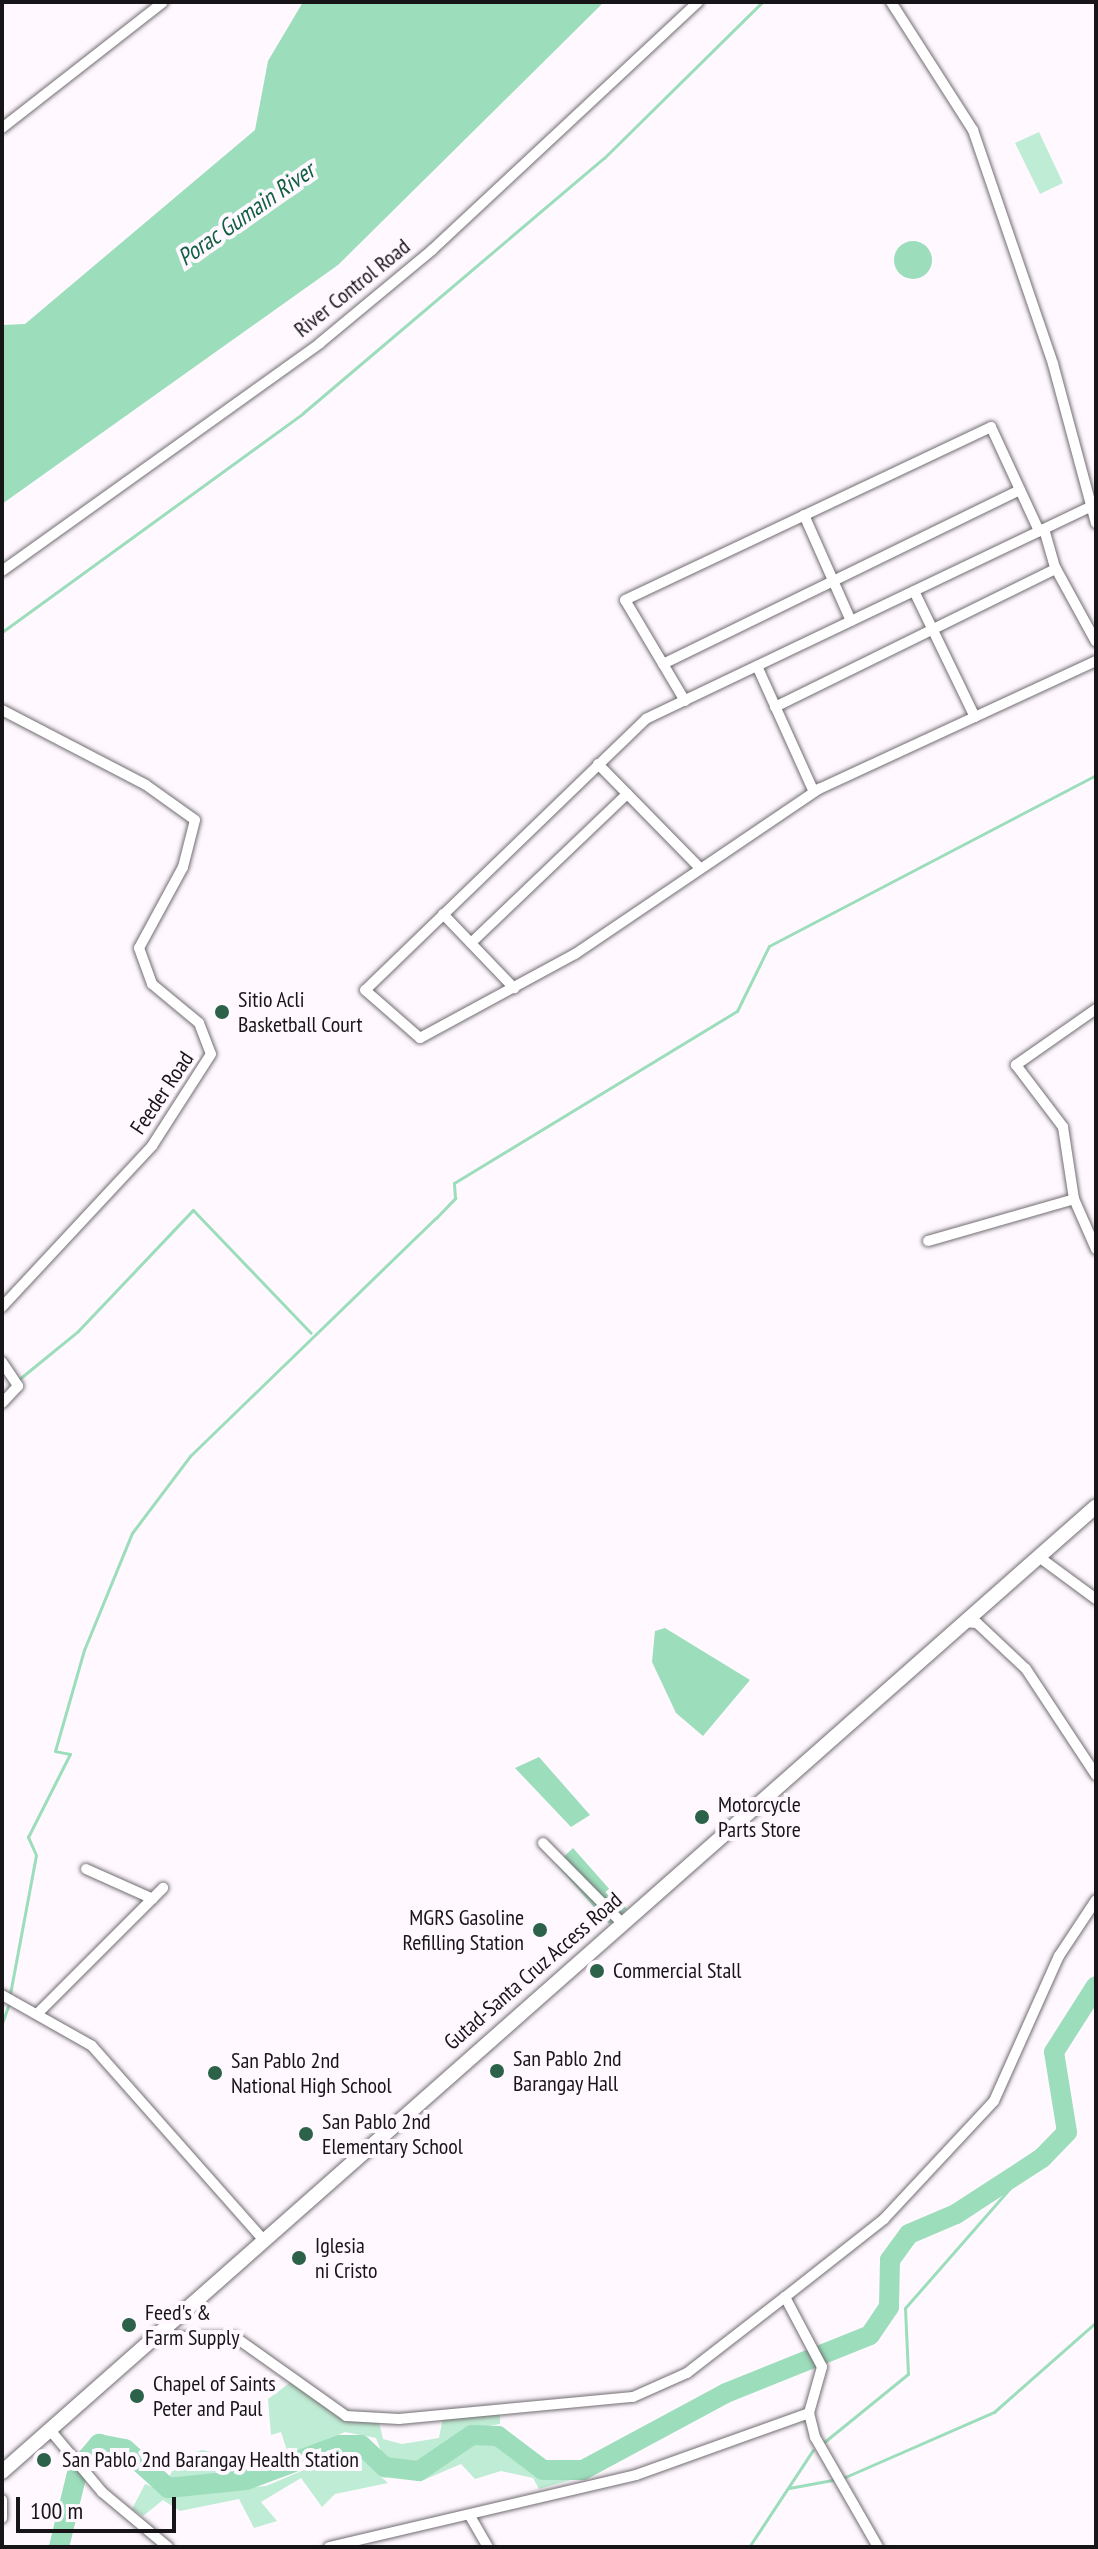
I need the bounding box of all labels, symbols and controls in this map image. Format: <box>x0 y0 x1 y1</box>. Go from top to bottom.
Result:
water label: Porac Gumain River <box>172 156 320 272</box>
street label: River Control Road <box>289 233 415 343</box>
place label: Sitio Acli Basketball Court <box>238 986 362 1038</box>
marker: Sitio Acli Basketball Court <box>213 1003 231 1021</box>
street label: Feeder Road <box>125 1047 199 1139</box>
place label: Motorcycle Parts Store <box>718 1791 801 1842</box>
marker: Motorcycle Parts Store <box>693 1808 711 1826</box>
street label: Gutad-Santa Cruz Access Road <box>438 1886 628 2056</box>
place label: MGRS Gasoline Refilling Station <box>402 1904 524 1956</box>
marker: MGRS Gasoline Refilling Station <box>531 1921 549 1939</box>
place label: Commercial Stall <box>613 1958 741 1984</box>
marker: Commercial Stall <box>588 1962 606 1980</box>
place label: San Pablo 2nd Barangay Hall <box>513 2045 622 2096</box>
place label: San Pablo 2nd National High School <box>231 2047 392 2098</box>
marker: San Pablo 2nd Barangay Hall <box>488 2062 506 2080</box>
marker: San Pablo 2nd National High School <box>206 2064 224 2082</box>
place label: San Pablo 2nd Elementary School <box>322 2108 464 2160</box>
marker: San Pablo 2nd Elementary School <box>297 2125 315 2143</box>
place label: Iglesia ni Cristo <box>315 2232 378 2284</box>
marker: Iglesia ni Cristo <box>290 2249 308 2267</box>
place label: Feed's & Farm Supply <box>145 2299 239 2350</box>
marker: Feed's & Farm Supply <box>120 2316 138 2334</box>
place label: Chapel of Saints Peter and Paul <box>153 2370 276 2422</box>
marker: Chapel of Saints Peter and Paul <box>128 2387 146 2405</box>
place label: San Pablo 2nd Barangay Health Station <box>62 2447 360 2473</box>
marker: San Pablo 2nd Barangay Health Station <box>33 2449 55 2471</box>
scale bar <box>20 2481 180 2531</box>
text: 100 m <box>30 2495 83 2526</box>

